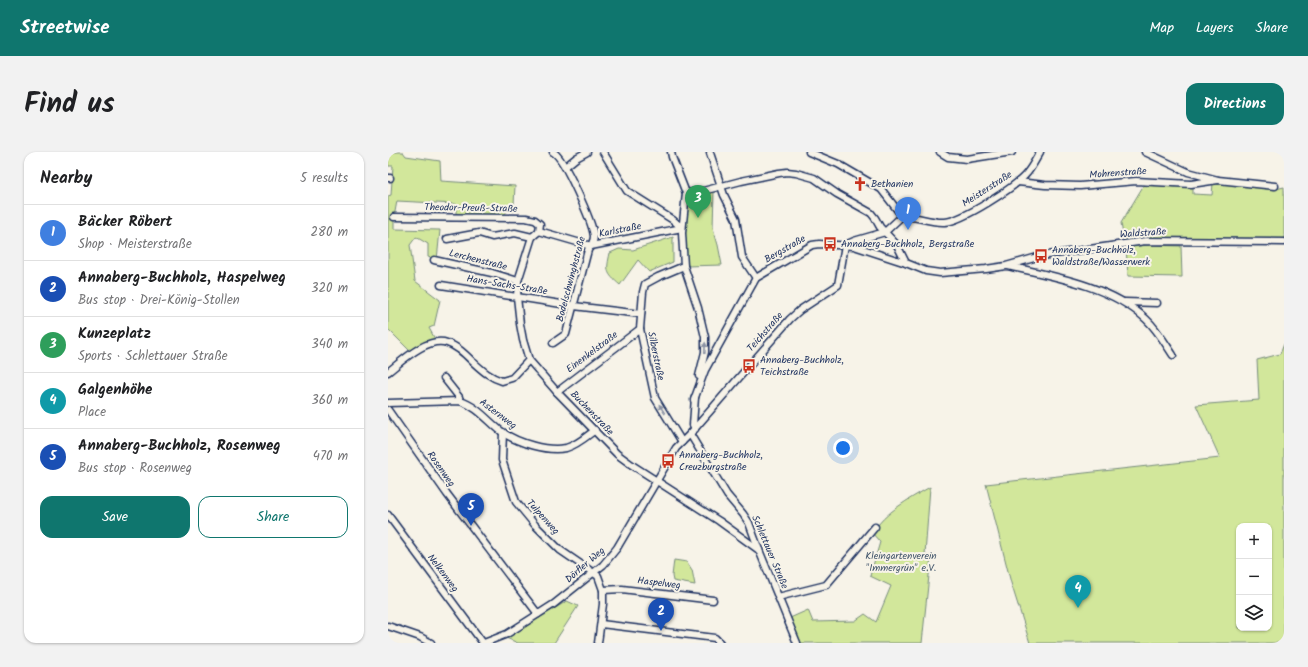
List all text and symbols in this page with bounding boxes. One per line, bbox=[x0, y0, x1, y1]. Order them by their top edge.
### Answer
text: Streetwise bbox=[20, 13, 110, 43]
text: Map bbox=[1150, 17, 1174, 39]
text: Layers bbox=[1196, 17, 1234, 39]
text: Share bbox=[1256, 17, 1288, 39]
text: Find us bbox=[24, 82, 115, 127]
button: Directions bbox=[1186, 83, 1284, 125]
street label: Mohrenstraße bbox=[1089, 163, 1148, 183]
text: Nearby bbox=[40, 165, 92, 192]
street label: Meisterstraße bbox=[959, 166, 1016, 211]
text: 5 results bbox=[300, 168, 348, 189]
church icon: Bethanien bbox=[852, 176, 868, 192]
place label: Bethanien bbox=[871, 176, 913, 192]
pin: 3 bbox=[685, 185, 711, 218]
pin: 1 bbox=[895, 197, 921, 230]
street label: Theodor-Preuß-Straße bbox=[424, 199, 518, 217]
text: Bäcker Röbert bbox=[78, 210, 172, 234]
street label: Karlstraße bbox=[597, 218, 643, 242]
text: 1 bbox=[51, 222, 55, 243]
text: 280 m bbox=[311, 222, 348, 243]
street label: Waldstraße bbox=[1119, 223, 1167, 243]
street label: Bergstraße bbox=[761, 230, 809, 267]
text: Shop · Meisterstraße bbox=[78, 234, 192, 255]
street label: Bodelschwinghstraße bbox=[552, 234, 590, 324]
bus stop icon: Annaberg-Buchholz, Bergstraße bbox=[822, 236, 838, 252]
place label: Annaberg-Buchholz, Bergstraße bbox=[841, 236, 975, 252]
place label: Annaberg-Buchholz, Waldstraße/Wasserwerk bbox=[1052, 242, 1150, 270]
street label: Lerchenstraße bbox=[447, 245, 509, 275]
bus stop icon: Annaberg-Buchholz, Waldstraße/Wasserwerk bbox=[1033, 248, 1049, 264]
text: Annaberg-Buchholz, Haspelweg bbox=[78, 266, 286, 290]
street label: Hans-Sachs-Straße bbox=[465, 271, 549, 299]
text: 2 bbox=[49, 278, 57, 299]
text: 320 m bbox=[311, 278, 348, 299]
text: Bus stop · Drei-König-Stollen bbox=[78, 290, 240, 311]
street label: Teichstraße bbox=[743, 308, 787, 356]
text: Kunzeplatz bbox=[78, 322, 151, 346]
street label: Einenkelstraße bbox=[563, 327, 622, 377]
street label: Silberstraße bbox=[643, 330, 669, 382]
text: 3 bbox=[49, 334, 57, 355]
text: 340 m bbox=[311, 334, 348, 355]
one-way arrow bbox=[702, 341, 708, 354]
text: Sports · Schlettauer Straße bbox=[78, 346, 228, 367]
place label: Annaberg-Buchholz, Teichstraße bbox=[760, 352, 844, 380]
bus stop icon: Annaberg-Buchholz, Teichstraße bbox=[741, 358, 757, 374]
text: Galgenhöhe bbox=[78, 378, 152, 402]
street label: Buchenstraße bbox=[566, 387, 618, 440]
text: 4 bbox=[49, 390, 57, 411]
text: 360 m bbox=[311, 390, 348, 411]
street label: Asternweg bbox=[476, 395, 520, 434]
text: Place bbox=[78, 402, 106, 423]
one-way arrow bbox=[658, 403, 665, 415]
text: Annaberg-Buchholz, Rosenweg bbox=[78, 434, 280, 458]
your location bbox=[833, 438, 853, 458]
text: 5 bbox=[50, 446, 56, 467]
text: 470 m bbox=[313, 446, 348, 467]
place label: Annaberg-Buchholz, Creuzburgstraße bbox=[679, 447, 763, 475]
street label: Rosenweg bbox=[423, 448, 459, 490]
bus stop icon: Annaberg-Buchholz, Creuzburgstraße bbox=[660, 453, 676, 469]
text: Bus stop · Rosenweg bbox=[78, 458, 192, 479]
pin: 5 bbox=[458, 493, 484, 526]
button: Save bbox=[40, 496, 190, 538]
button: Share bbox=[198, 496, 348, 538]
street label: Tulpenweg bbox=[523, 496, 564, 539]
street label: Schlettauer Straße bbox=[747, 513, 793, 592]
map controls bbox=[1236, 523, 1272, 631]
button: + bbox=[1236, 523, 1272, 559]
street label: Dörfler Weg bbox=[561, 543, 609, 587]
park label: Kleingartenverein "Immergrün" e.V. bbox=[865, 548, 937, 576]
street label: Nelkenweg bbox=[423, 551, 463, 596]
button: − bbox=[1236, 559, 1272, 595]
street label: Haspelweg bbox=[636, 572, 682, 594]
pin: 4 bbox=[1065, 575, 1091, 608]
button: layers bbox=[1236, 595, 1272, 631]
pin: 2 bbox=[648, 598, 674, 631]

